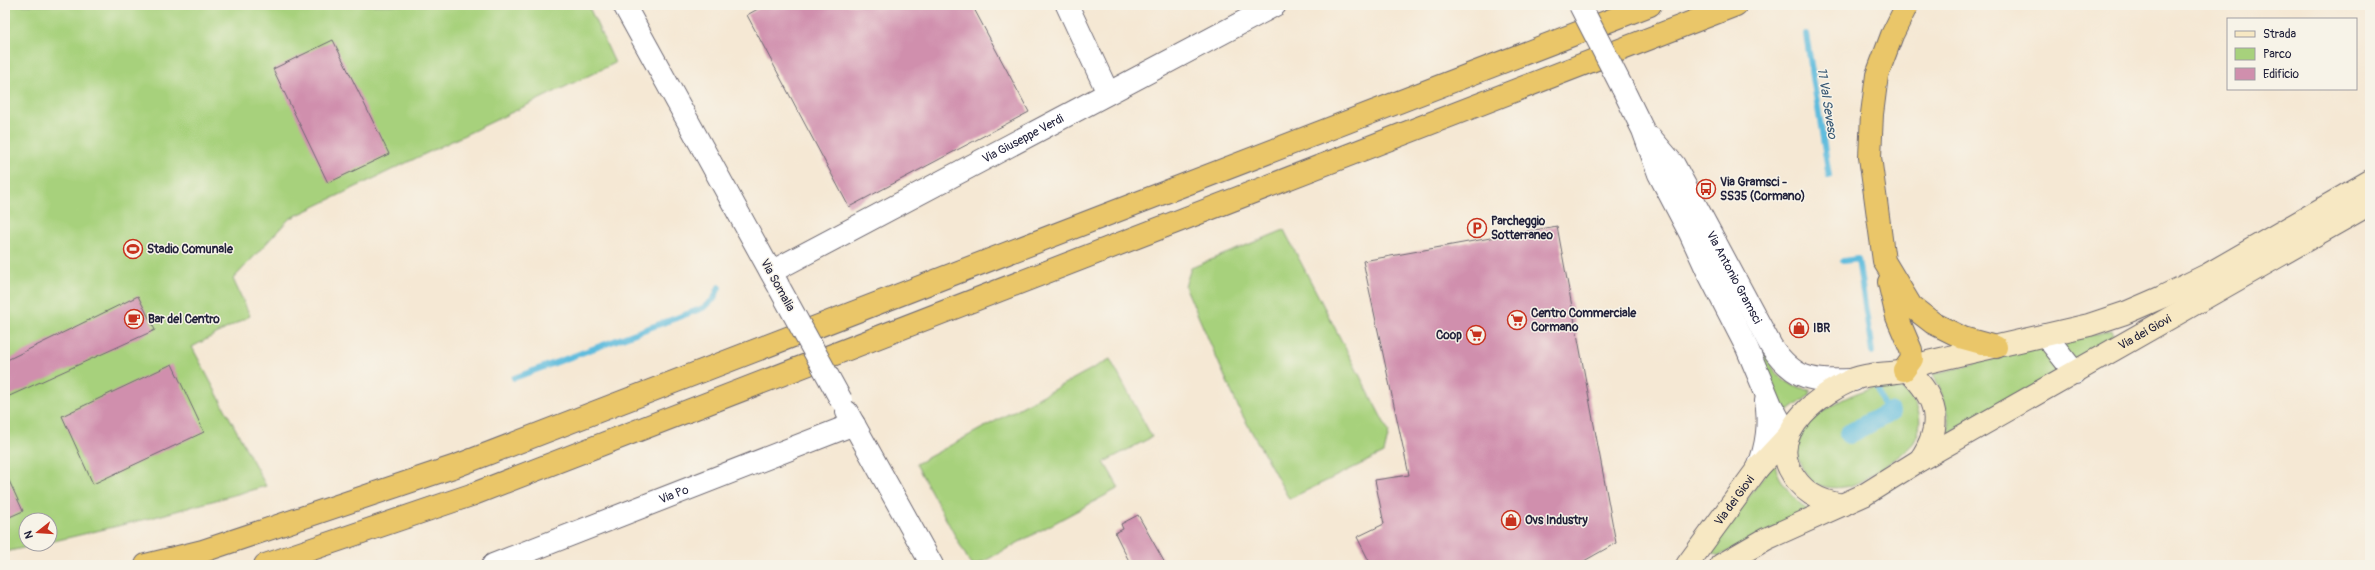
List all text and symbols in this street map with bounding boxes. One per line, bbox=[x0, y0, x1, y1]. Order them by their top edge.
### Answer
legend bbox=[2227, 18, 2357, 90]
text: Strada bbox=[2263, 27, 2297, 42]
text: Parco bbox=[2263, 47, 2292, 62]
water label: 11 Val Seveso bbox=[1813, 66, 1841, 141]
text: Edificio bbox=[2263, 67, 2299, 82]
street label: Via Giuseppe Verdi bbox=[980, 111, 1066, 167]
place label: Via Gramsci - SS35 (Cormano) bbox=[1720, 175, 1805, 204]
bus stop icon: Via Gramsci - SS35 (Cormano) bbox=[1695, 178, 1717, 200]
place label: Parcheggio Sotterraneo bbox=[1491, 214, 1554, 243]
parking icon: Parcheggio Sotterraneo bbox=[1466, 217, 1488, 239]
street label: Via Antonio Gramsci bbox=[1703, 229, 1765, 327]
sports icon: Stadio Comunale bbox=[122, 238, 144, 260]
place label: Stadio Comunale bbox=[147, 242, 234, 257]
street label: Via Somalia bbox=[757, 257, 798, 314]
place label: Centro Commerciale Cormano bbox=[1531, 306, 1637, 335]
cafe icon: Bar del Centro bbox=[123, 308, 145, 330]
supermarket icon: Centro Commerciale Cormano bbox=[1506, 309, 1528, 331]
place label: Bar del Centro bbox=[148, 312, 220, 327]
street label: Via dei Giovi bbox=[2116, 312, 2174, 354]
shop icon: IBR bbox=[1788, 317, 1810, 339]
place label: IBR bbox=[1813, 321, 1830, 336]
supermarket icon: Coop bbox=[1465, 324, 1487, 346]
place label: Coop bbox=[1436, 328, 1462, 343]
street label: Via dei Giovi bbox=[1711, 473, 1758, 529]
street label: Via Po bbox=[657, 482, 691, 507]
shop icon: Ovs Industry bbox=[1500, 509, 1522, 531]
north arrow bbox=[18, 512, 58, 552]
place label: Ovs Industry bbox=[1525, 513, 1589, 528]
text: N bbox=[21, 529, 36, 540]

